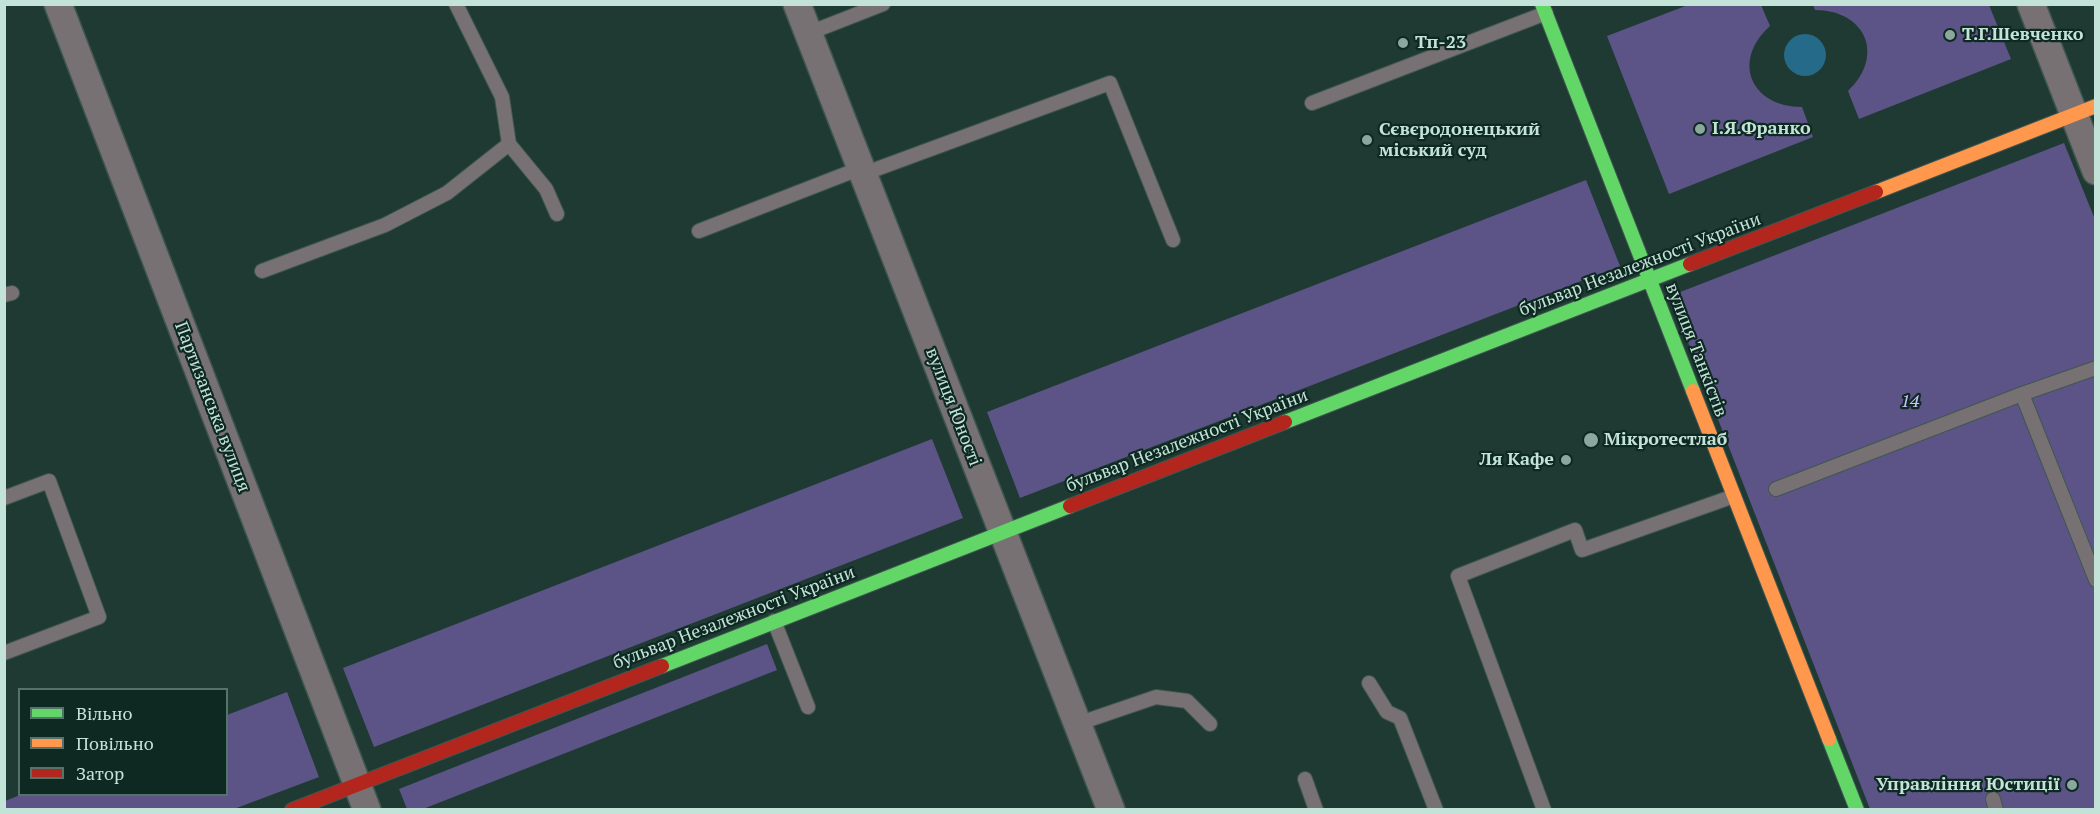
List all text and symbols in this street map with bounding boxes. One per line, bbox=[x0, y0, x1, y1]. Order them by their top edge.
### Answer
place label: Т.Г.Шевченко bbox=[1962, 24, 2084, 46]
marker: Т.Г.Шевченко bbox=[1943, 28, 1957, 42]
place label: Тп-23 bbox=[1415, 32, 1466, 54]
marker: Тп-23 bbox=[1396, 36, 1410, 50]
place label: І.Я.Франко bbox=[1712, 118, 1811, 140]
place label: Сєвєродонецький міський суд bbox=[1379, 119, 1540, 162]
marker: І.Я.Франко bbox=[1693, 122, 1707, 136]
marker: Сєвєродонецький міський суд bbox=[1360, 133, 1374, 147]
street label: бульвар Незалежності України bbox=[1516, 209, 1764, 321]
street label: вулиця Танкістів bbox=[1661, 280, 1731, 420]
street label: Партизанська вулиця bbox=[170, 319, 254, 495]
street label: вулиця Юності bbox=[921, 345, 985, 469]
street label: бульвар Незалежності України bbox=[1063, 385, 1311, 497]
park label: 14 bbox=[1901, 391, 1919, 413]
place label: Мікротестлаб bbox=[1604, 429, 1727, 451]
marker: Мікротестлаб bbox=[1582, 431, 1600, 449]
place label: Ля Кафе bbox=[1479, 449, 1554, 471]
marker: Ля Кафе bbox=[1559, 453, 1573, 467]
street label: бульвар Незалежності України bbox=[610, 562, 858, 674]
legend bbox=[18, 688, 228, 796]
text: Вільно bbox=[76, 701, 132, 725]
text: Повільно bbox=[76, 731, 154, 755]
text: Затор bbox=[76, 761, 124, 785]
place label: Управління Юстиції bbox=[1876, 774, 2060, 796]
marker: Управління Юстиції bbox=[2065, 778, 2079, 792]

